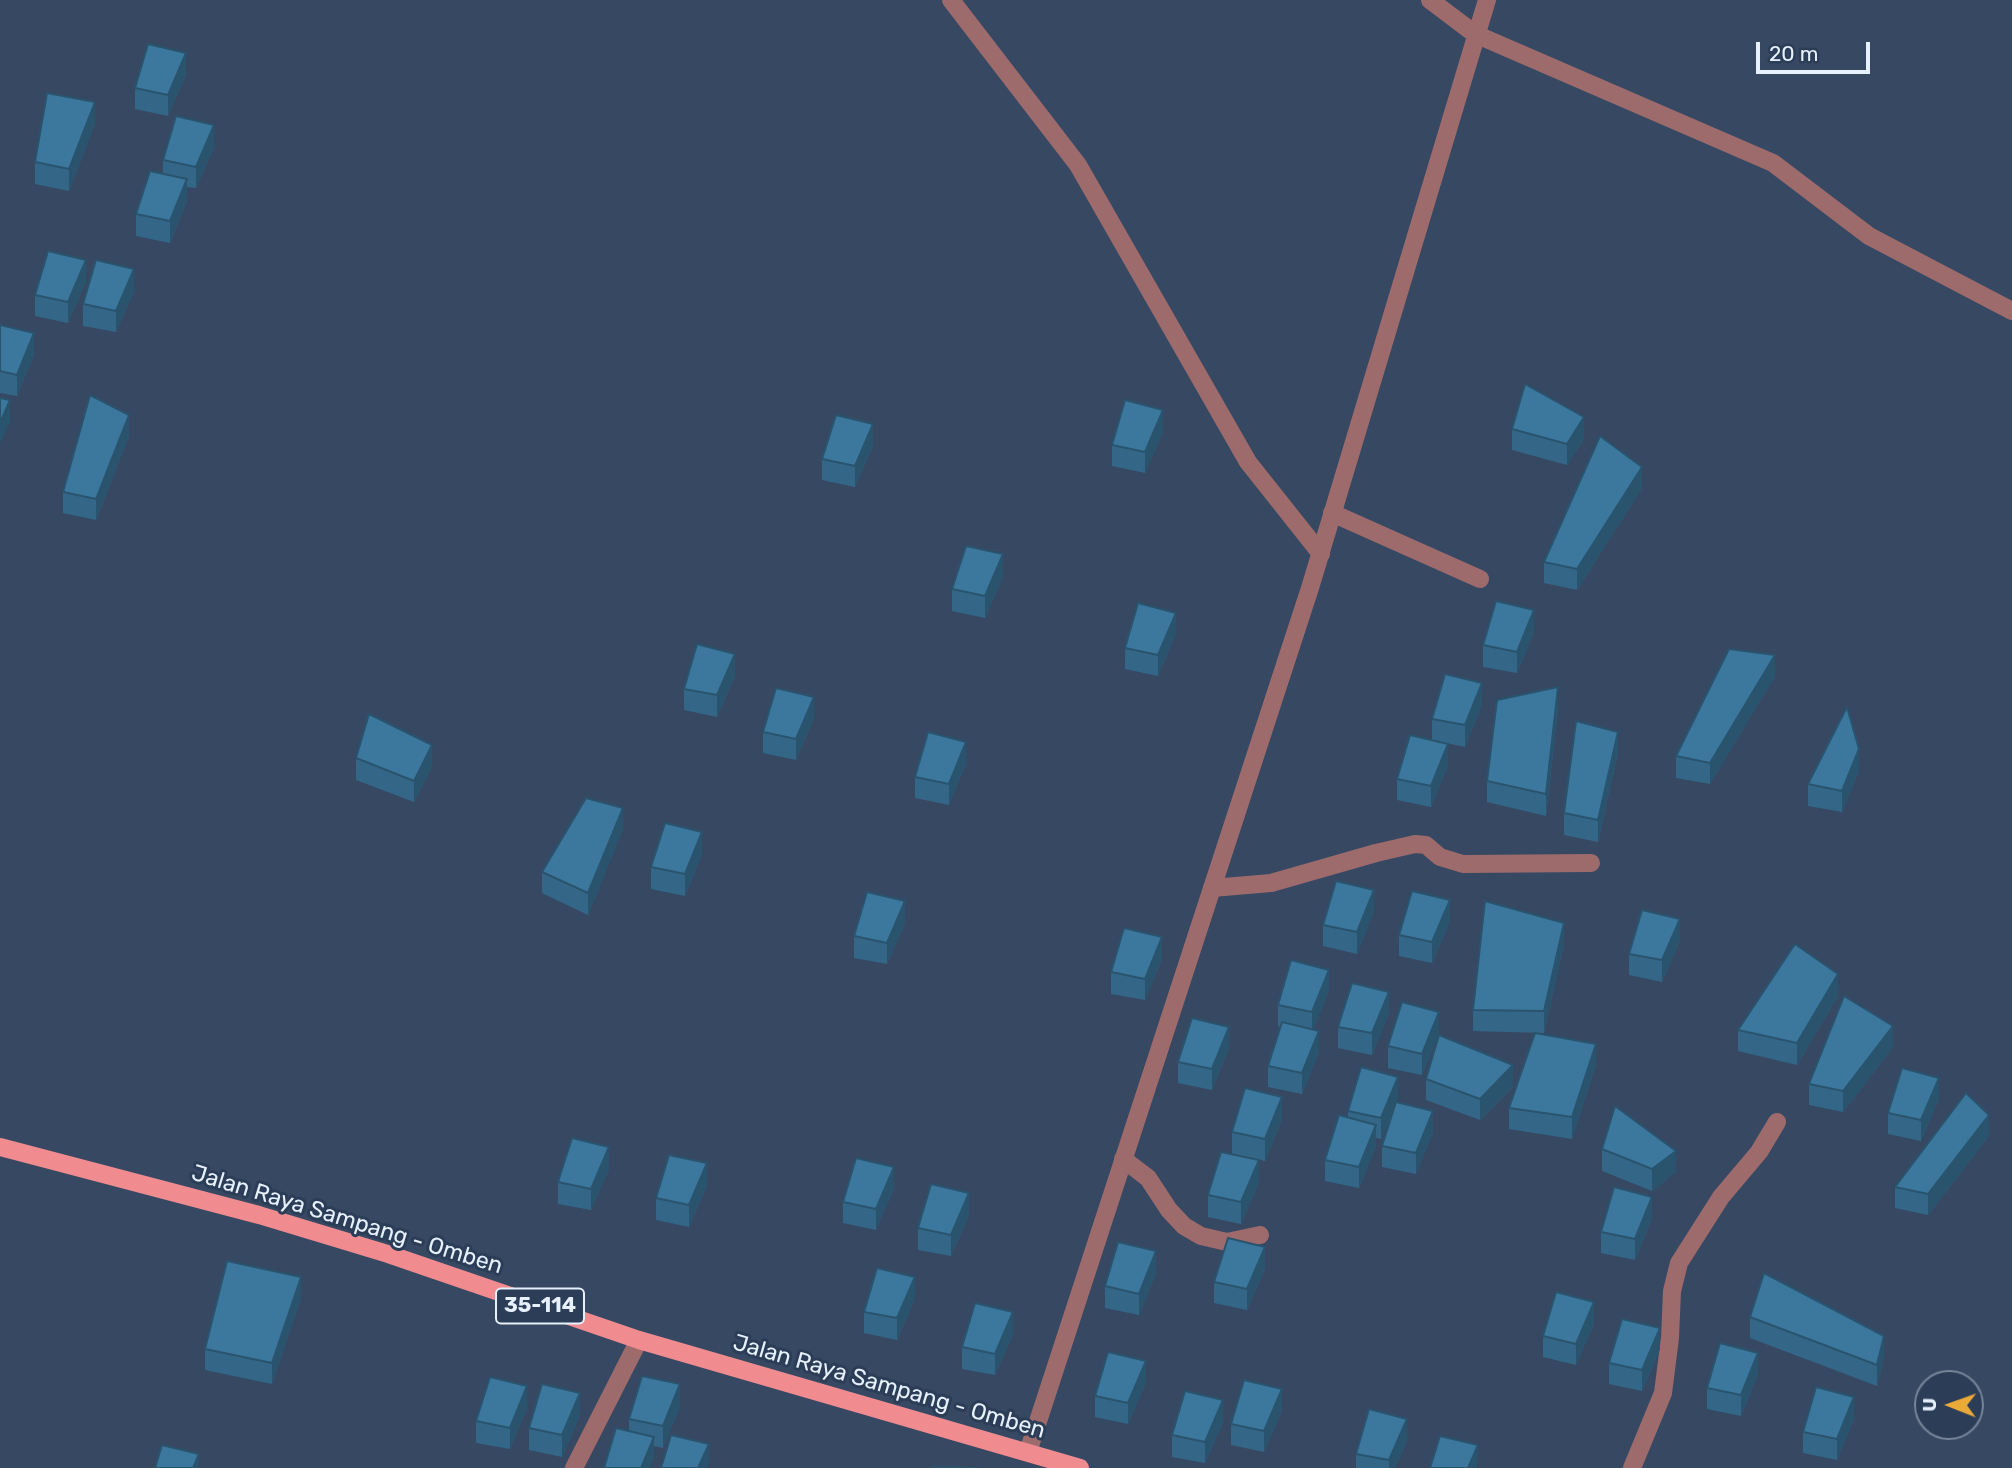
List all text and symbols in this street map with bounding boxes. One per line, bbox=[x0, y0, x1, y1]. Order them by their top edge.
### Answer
scale bar bbox=[1760, 28, 1874, 72]
text: 20 m bbox=[1769, 41, 1818, 66]
street label: Jalan Raya Sampang - Omben bbox=[188, 1160, 506, 1280]
road number: 35-114 bbox=[496, 1288, 584, 1324]
street label: Jalan Raya Sampang - Omben bbox=[730, 1329, 1048, 1445]
north arrow bbox=[1914, 1370, 1984, 1440]
text: U bbox=[1918, 1398, 1941, 1412]

